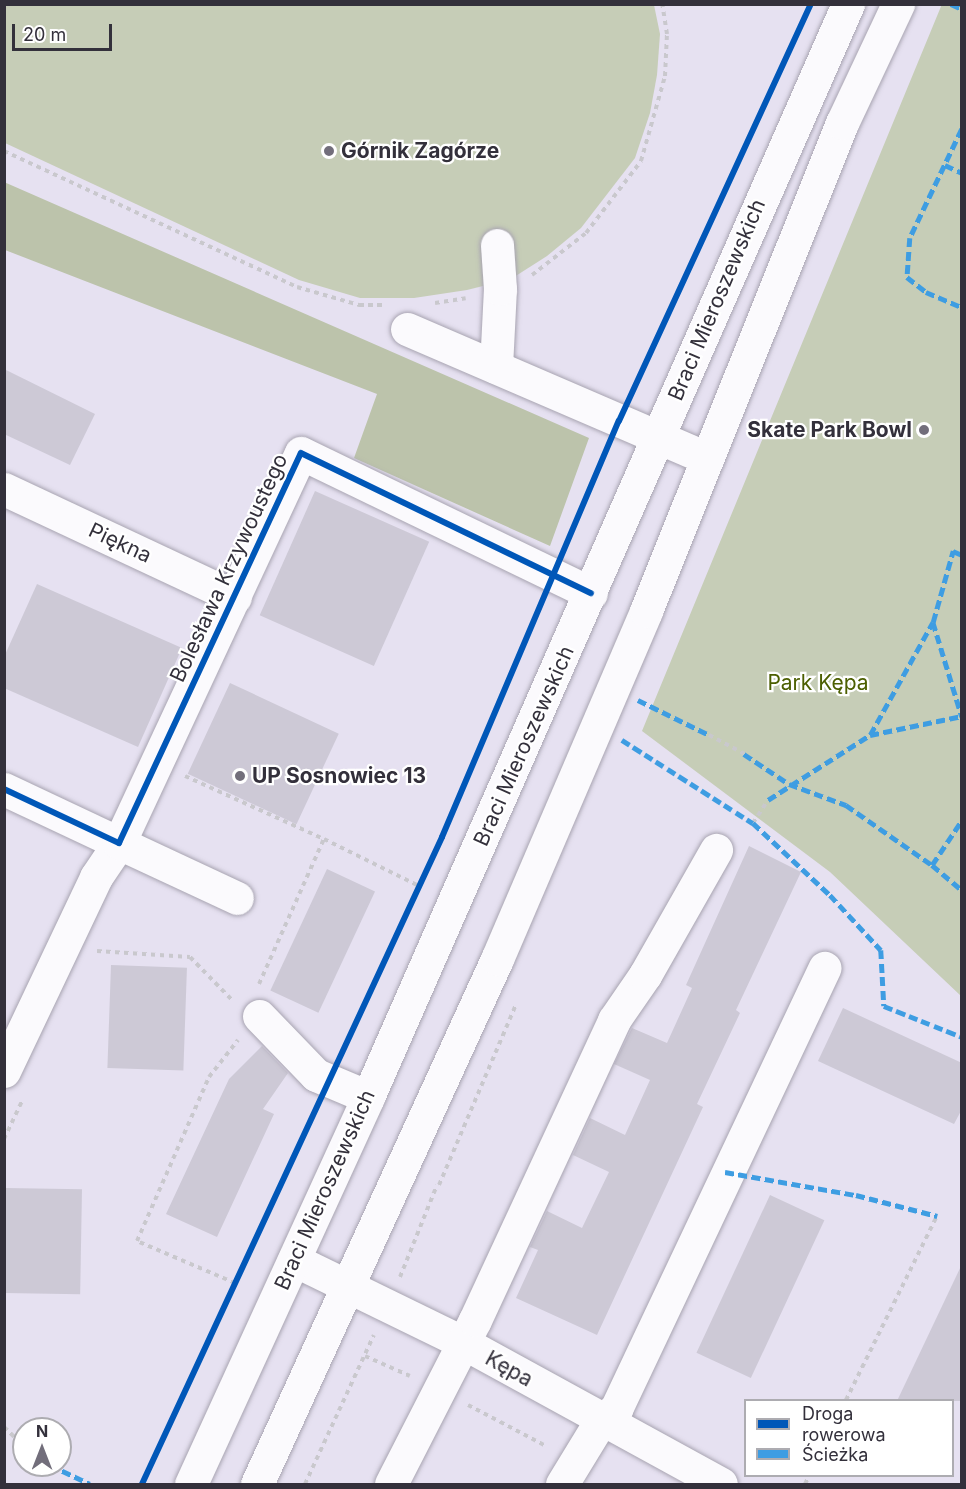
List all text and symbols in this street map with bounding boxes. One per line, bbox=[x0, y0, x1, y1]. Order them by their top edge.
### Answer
scale bar bbox=[15, 12, 116, 50]
text: 20 m bbox=[23, 24, 66, 45]
place label: Górnik Zagórze bbox=[341, 138, 499, 164]
marker: Górnik Zagórze bbox=[322, 144, 336, 158]
street label: Braci Mieroszewskich bbox=[663, 195, 771, 405]
place label: Skate Park Bowl bbox=[747, 417, 912, 443]
marker: Skate Park Bowl bbox=[917, 423, 931, 437]
street label: Bolesława Krzywoustego bbox=[165, 450, 293, 686]
street label: Piękna bbox=[85, 518, 155, 568]
street label: Braci Mieroszewskich bbox=[468, 642, 580, 850]
park label: Park Kępa bbox=[767, 670, 869, 696]
place label: UP Sosnowiec 13 bbox=[252, 763, 426, 789]
marker: UP Sosnowiec 13 bbox=[233, 769, 247, 783]
street label: Braci Mieroszewskich bbox=[269, 1086, 381, 1294]
street label: Kępa bbox=[481, 1346, 537, 1392]
legend bbox=[744, 1399, 954, 1477]
text: Droga rowerowa bbox=[802, 1403, 886, 1445]
north arrow bbox=[12, 1417, 72, 1477]
text: N bbox=[36, 1421, 48, 1441]
text: Ścieżka bbox=[802, 1444, 868, 1465]

